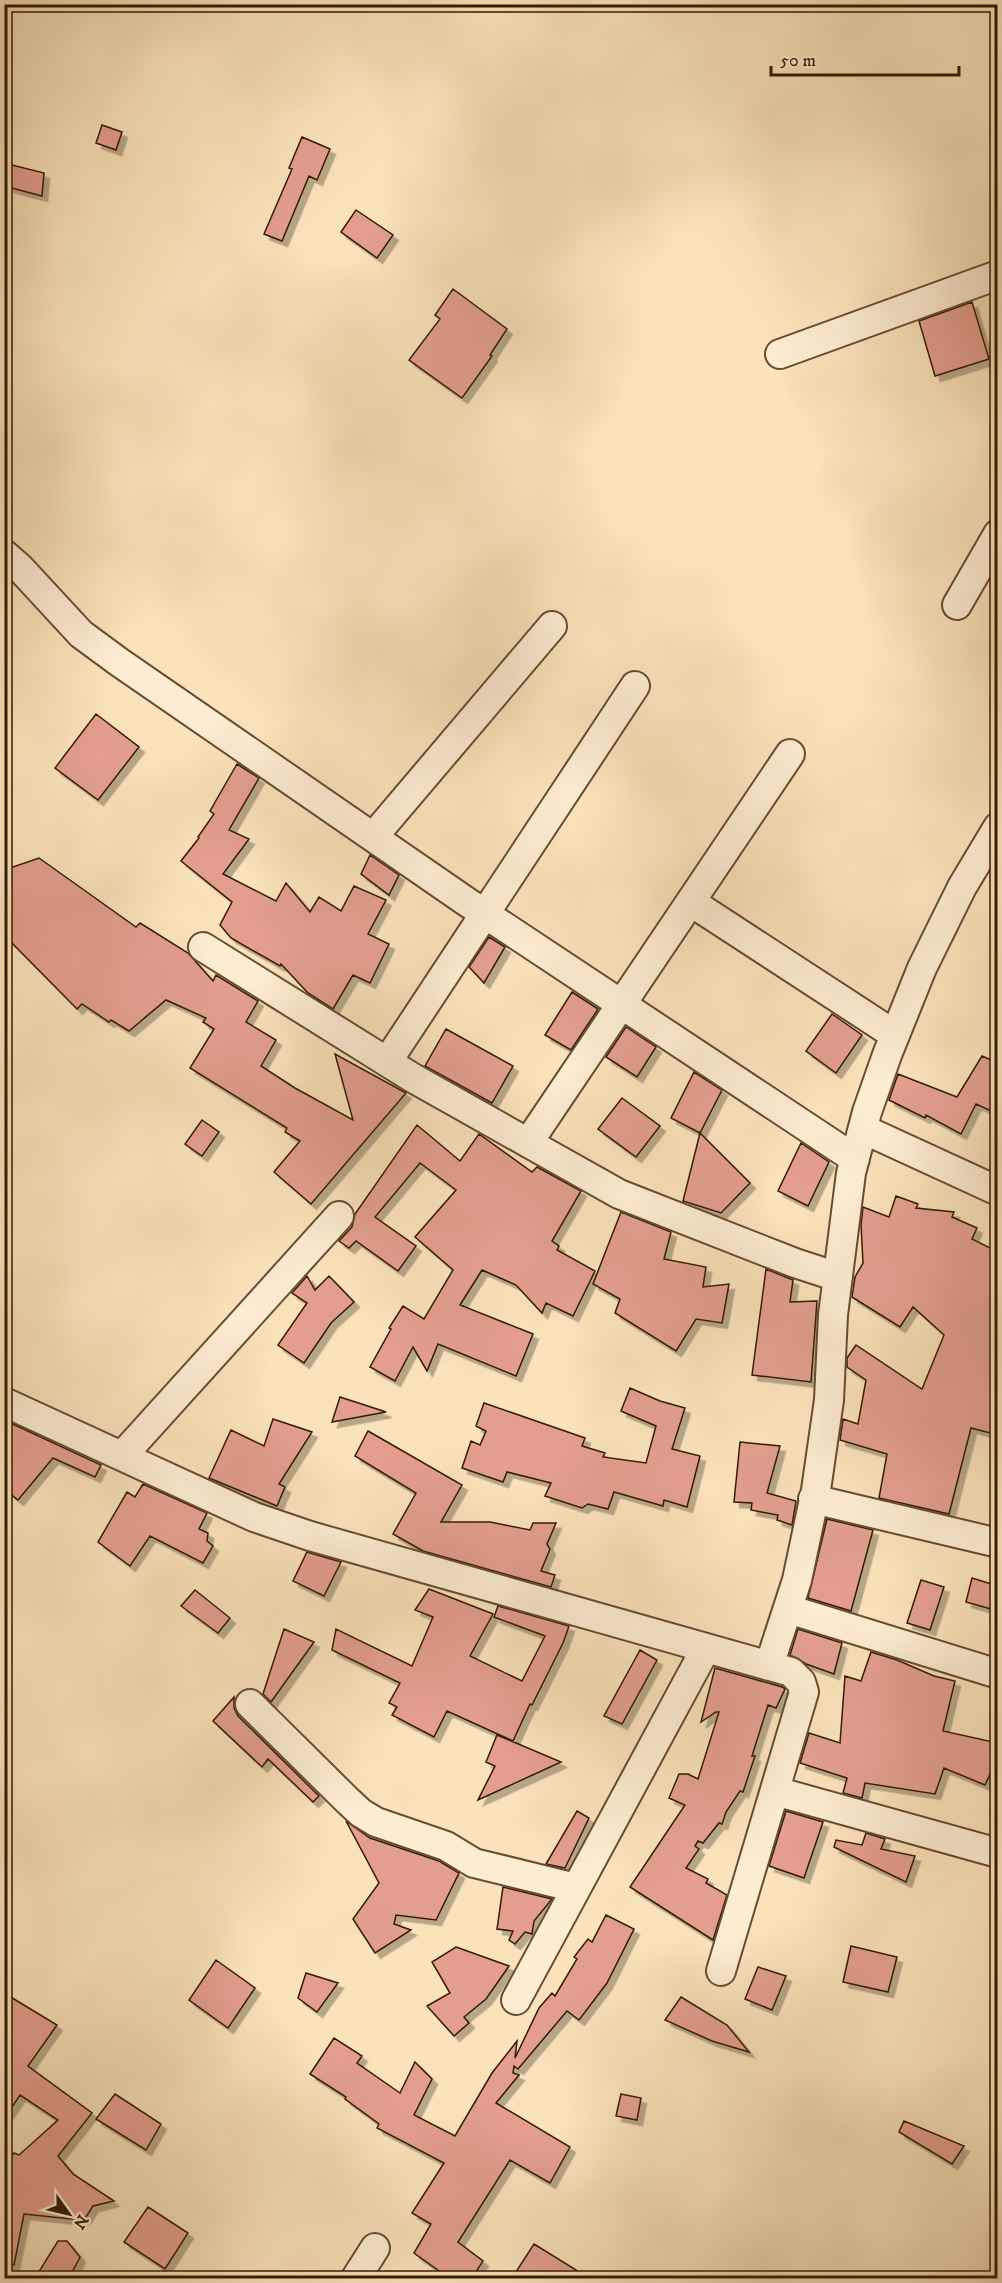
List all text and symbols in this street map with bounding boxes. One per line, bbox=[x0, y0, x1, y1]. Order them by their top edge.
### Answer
scale bar bbox=[771, 39, 958, 77]
text: 50 m bbox=[780, 50, 816, 72]
north arrow bbox=[39, 2184, 99, 2244]
text: N bbox=[69, 2211, 93, 2233]

